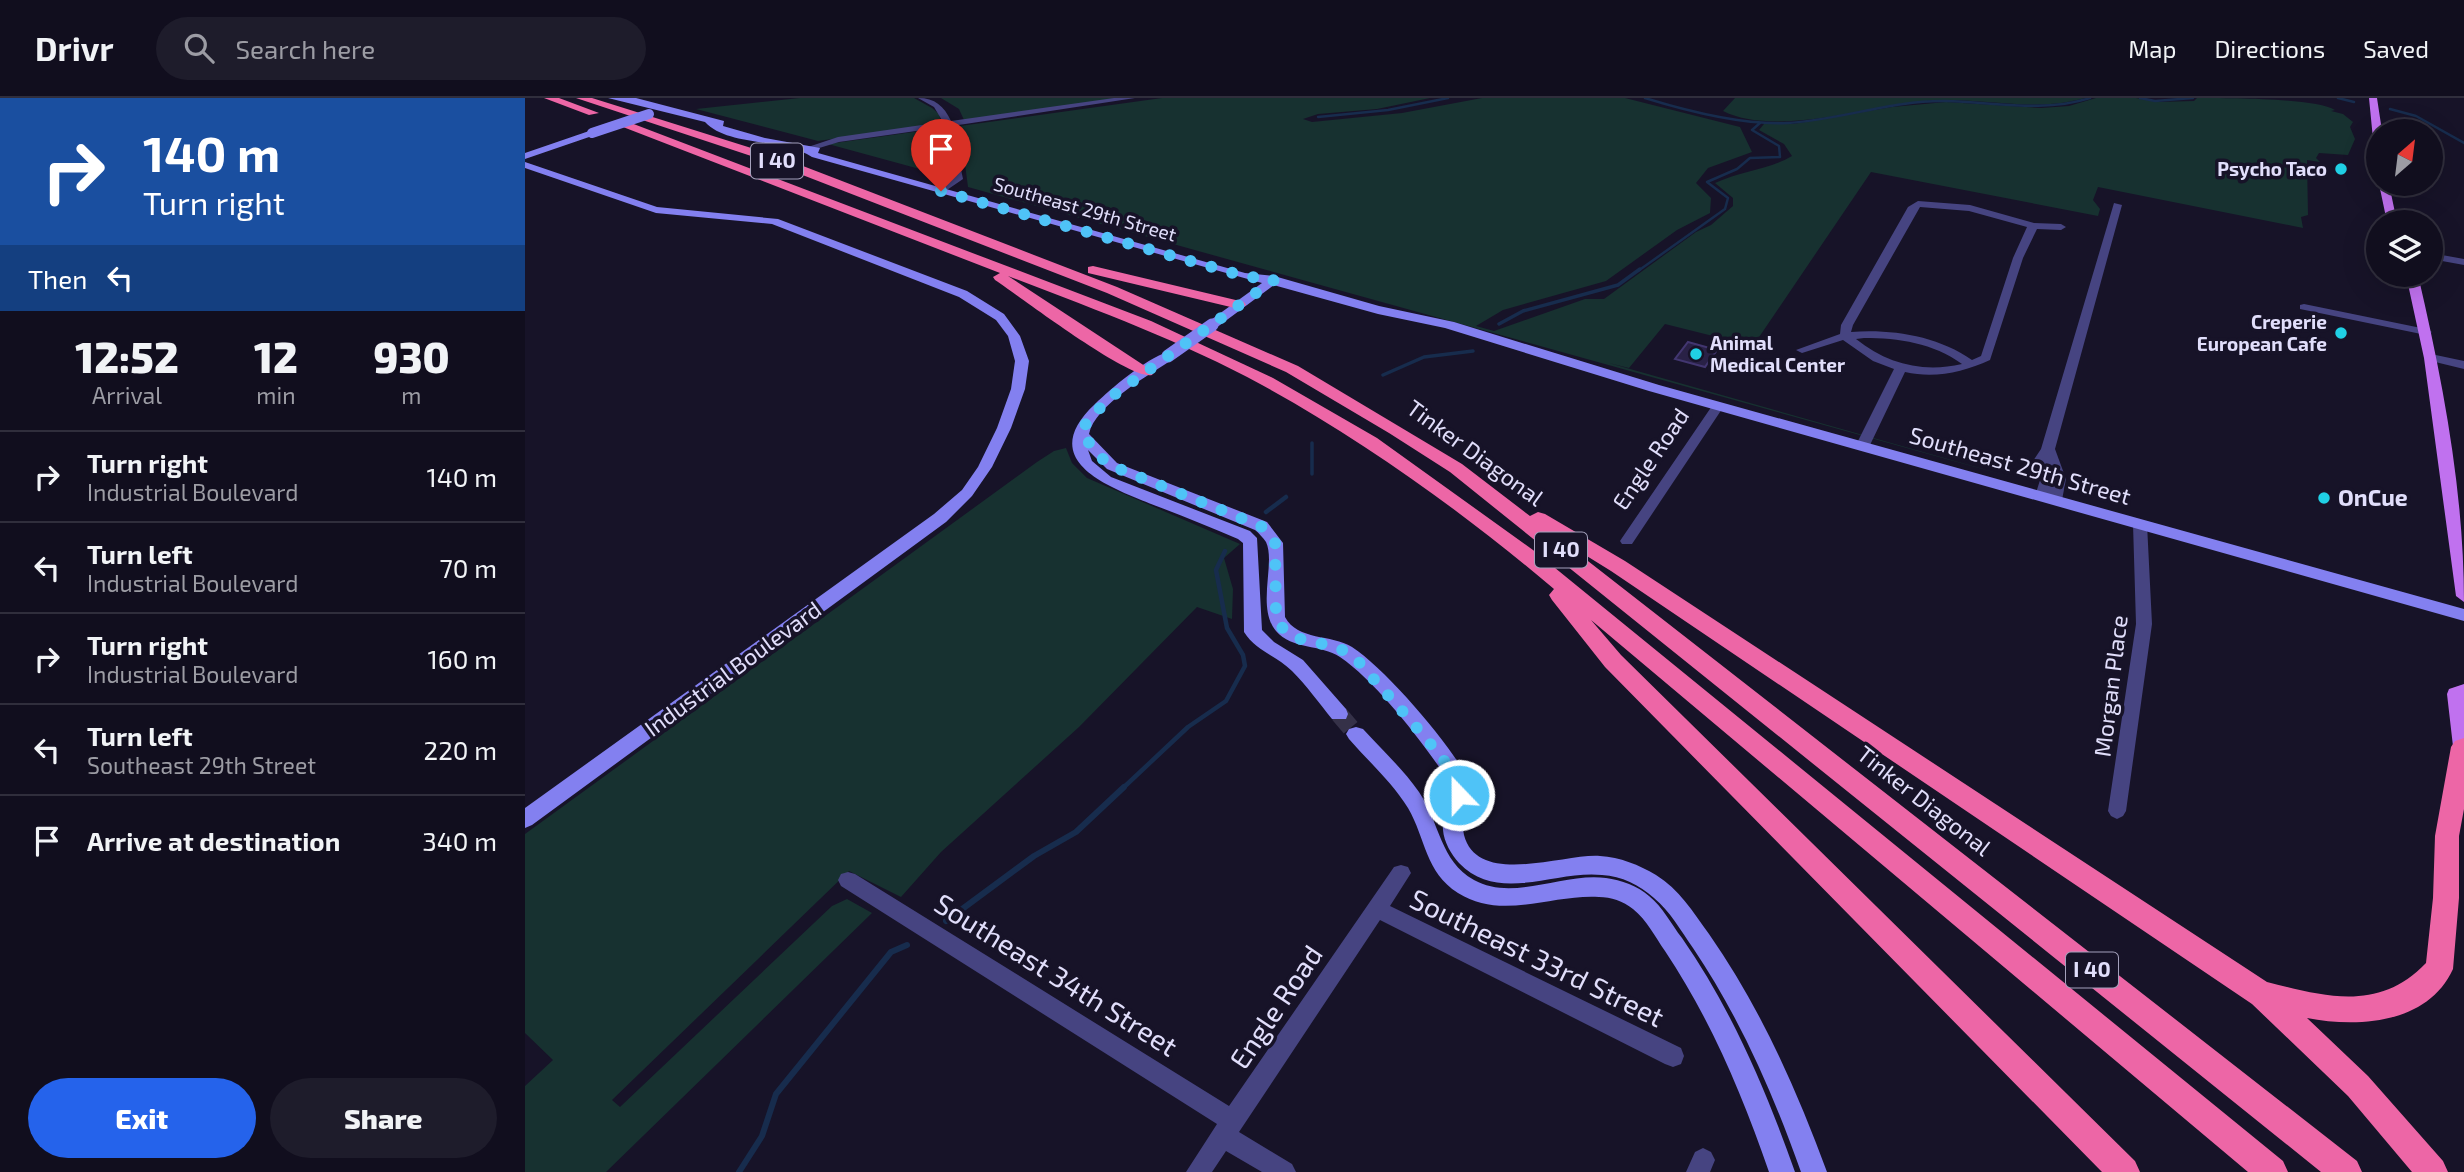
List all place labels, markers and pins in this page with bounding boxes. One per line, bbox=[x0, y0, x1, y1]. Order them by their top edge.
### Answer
pin bbox=[911, 119, 971, 191]
place label: Psycho Taco bbox=[2217, 157, 2327, 181]
marker: Psycho Taco bbox=[2333, 161, 2349, 177]
place label: Creperie European Cafe bbox=[2197, 310, 2327, 355]
marker: Creperie European Cafe bbox=[2333, 325, 2349, 341]
place label: Animal Medical Center bbox=[1710, 331, 1845, 376]
marker: Animal Medical Center bbox=[1688, 346, 1704, 362]
place label: OnCue bbox=[2338, 483, 2408, 511]
marker: OnCue bbox=[2316, 490, 2332, 506]

